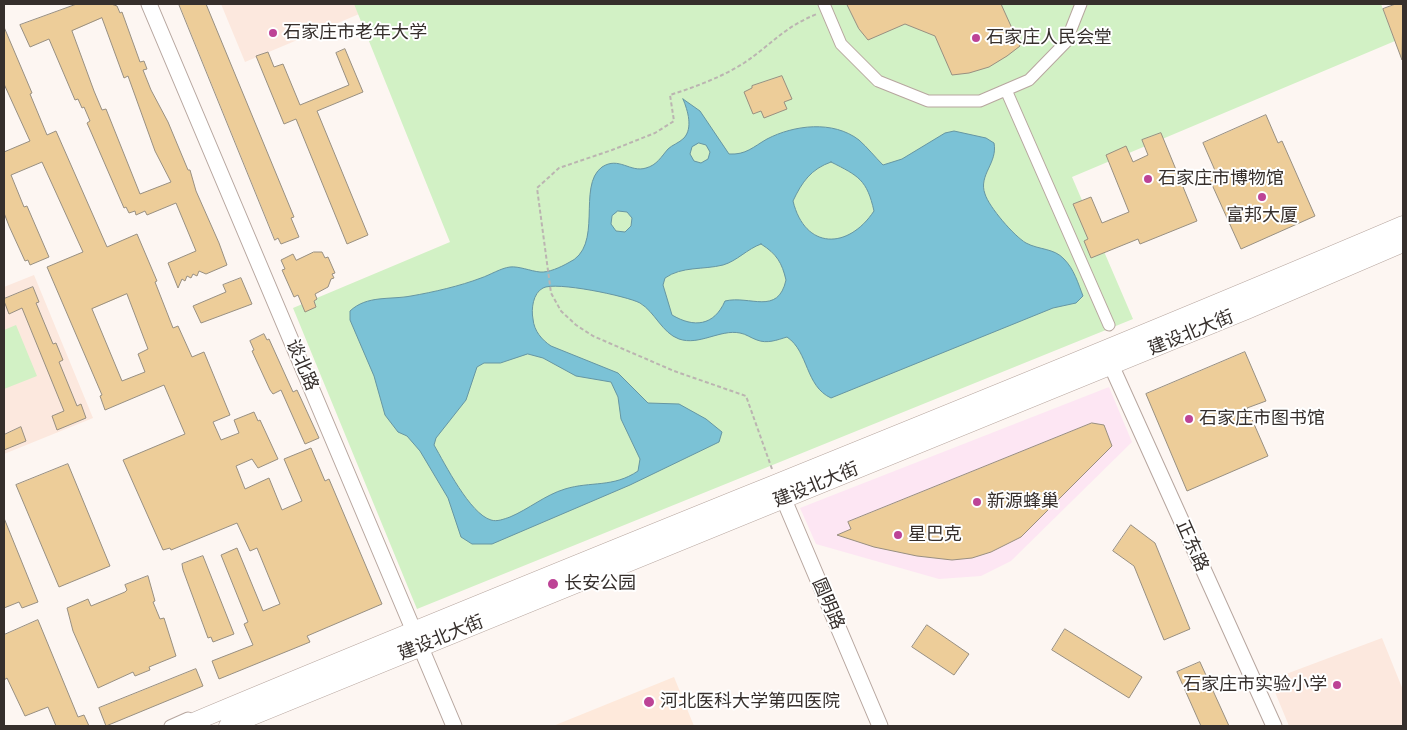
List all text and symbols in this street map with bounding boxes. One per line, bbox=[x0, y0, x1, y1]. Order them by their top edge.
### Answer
place label: 石家庄市老年大学 bbox=[283, 22, 427, 44]
marker: 石家庄市老年大学 bbox=[267, 27, 279, 39]
place label: 石家庄人民会堂 bbox=[986, 27, 1112, 49]
marker: 石家庄人民会堂 bbox=[970, 32, 982, 44]
place label: 石家庄市博物馆 bbox=[1158, 168, 1284, 190]
marker: 石家庄市博物馆 bbox=[1142, 173, 1154, 185]
marker: 富邦大厦 bbox=[1256, 191, 1268, 203]
place label: 富邦大厦 bbox=[1226, 205, 1298, 227]
street label: 建设北大街 bbox=[1145, 306, 1237, 360]
street label: 谈北路 bbox=[282, 336, 322, 394]
place label: 石家庄市图书馆 bbox=[1199, 408, 1325, 430]
marker: 石家庄市图书馆 bbox=[1183, 413, 1195, 425]
street label: 建设北大街 bbox=[770, 458, 862, 512]
place label: 新源蜂巢 bbox=[987, 491, 1059, 513]
marker: 新源蜂巢 bbox=[971, 496, 983, 508]
street label: 正东路 bbox=[1171, 517, 1213, 575]
place label: 星巴克 bbox=[908, 524, 962, 546]
marker: 星巴克 bbox=[892, 529, 904, 541]
place label: 长安公园 bbox=[564, 573, 636, 595]
street label: 圆明路 bbox=[808, 575, 848, 633]
marker: 长安公园 bbox=[546, 577, 560, 591]
street label: 建设北大街 bbox=[395, 611, 487, 665]
place label: 石家庄市实验小学 bbox=[1183, 674, 1327, 696]
marker: 石家庄市实验小学 bbox=[1331, 679, 1343, 691]
place label: 河北医科大学第四医院 bbox=[660, 691, 840, 713]
marker: 河北医科大学第四医院 bbox=[642, 695, 656, 709]

